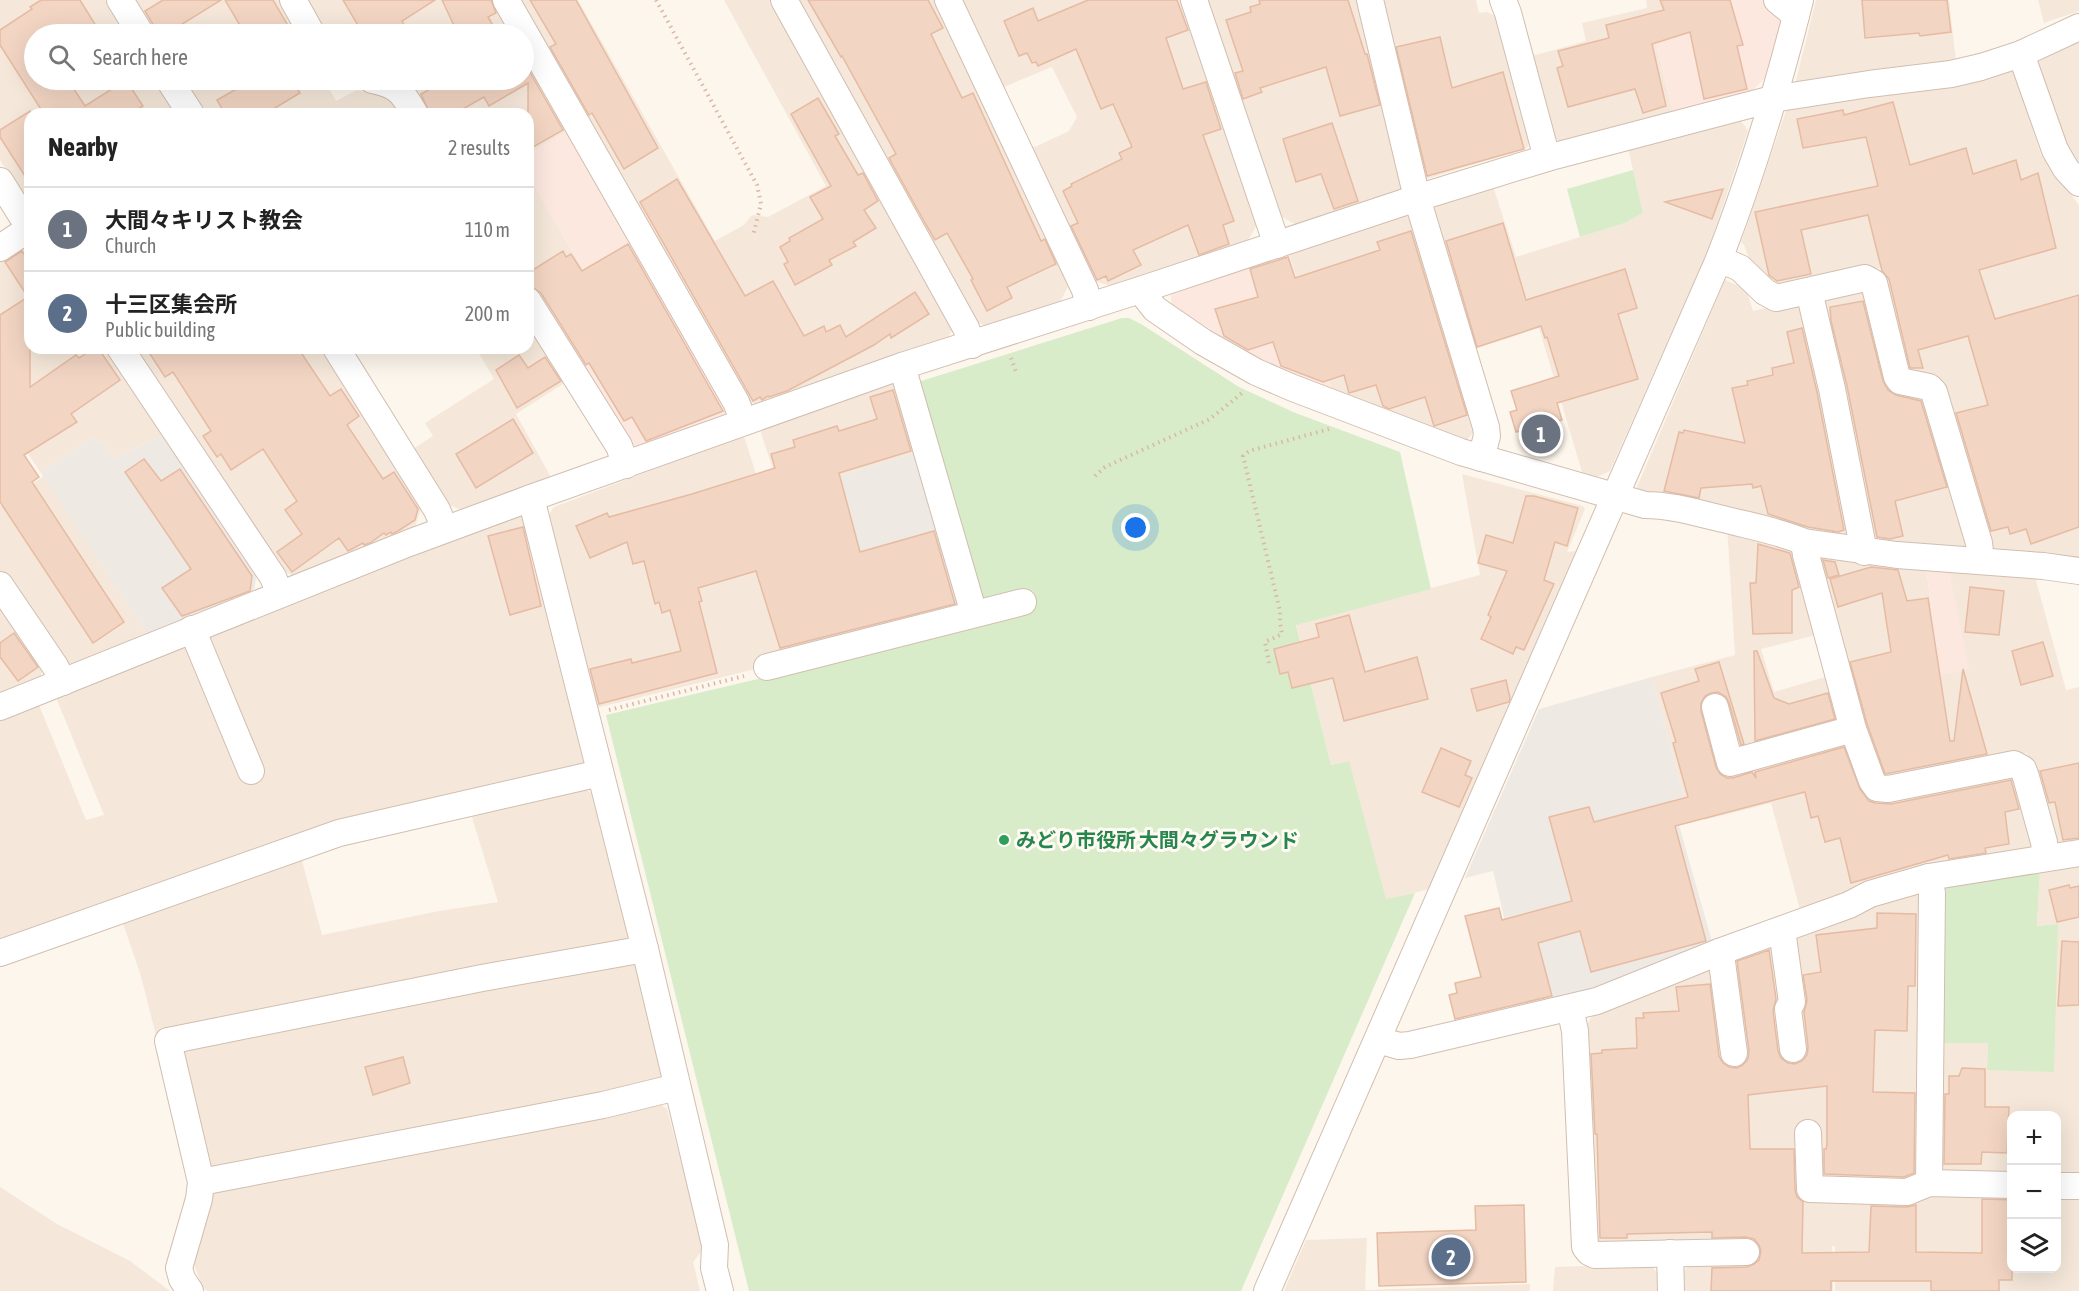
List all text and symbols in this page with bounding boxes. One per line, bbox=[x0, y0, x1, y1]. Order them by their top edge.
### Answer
search box bbox=[24, 24, 534, 90]
icon: search bbox=[45, 41, 78, 74]
text: Search here bbox=[93, 44, 188, 70]
text: Nearby bbox=[48, 132, 118, 162]
text: 2 results bbox=[448, 136, 510, 159]
text: 大間々キリスト教会 bbox=[105, 207, 303, 233]
text: 1 bbox=[63, 218, 72, 241]
text: 110 m bbox=[465, 218, 510, 241]
text: Church bbox=[105, 234, 156, 257]
text: 十三区集会所 bbox=[105, 291, 237, 317]
text: 2 bbox=[63, 302, 72, 325]
text: 200 m bbox=[465, 302, 510, 325]
text: Public building bbox=[105, 318, 215, 341]
pin: 1 bbox=[1522, 412, 1560, 456]
your location bbox=[1121, 513, 1150, 542]
place label: みどり市役所 大間々グラウンド bbox=[1016, 828, 1299, 851]
marker: みどり市役所 大間々グラウンド bbox=[997, 833, 1011, 847]
map controls bbox=[2007, 1111, 2061, 1273]
button: + bbox=[2007, 1111, 2061, 1165]
button: − bbox=[2007, 1165, 2061, 1219]
button: layers bbox=[2007, 1219, 2061, 1273]
pin: 2 bbox=[1432, 1234, 1470, 1280]

